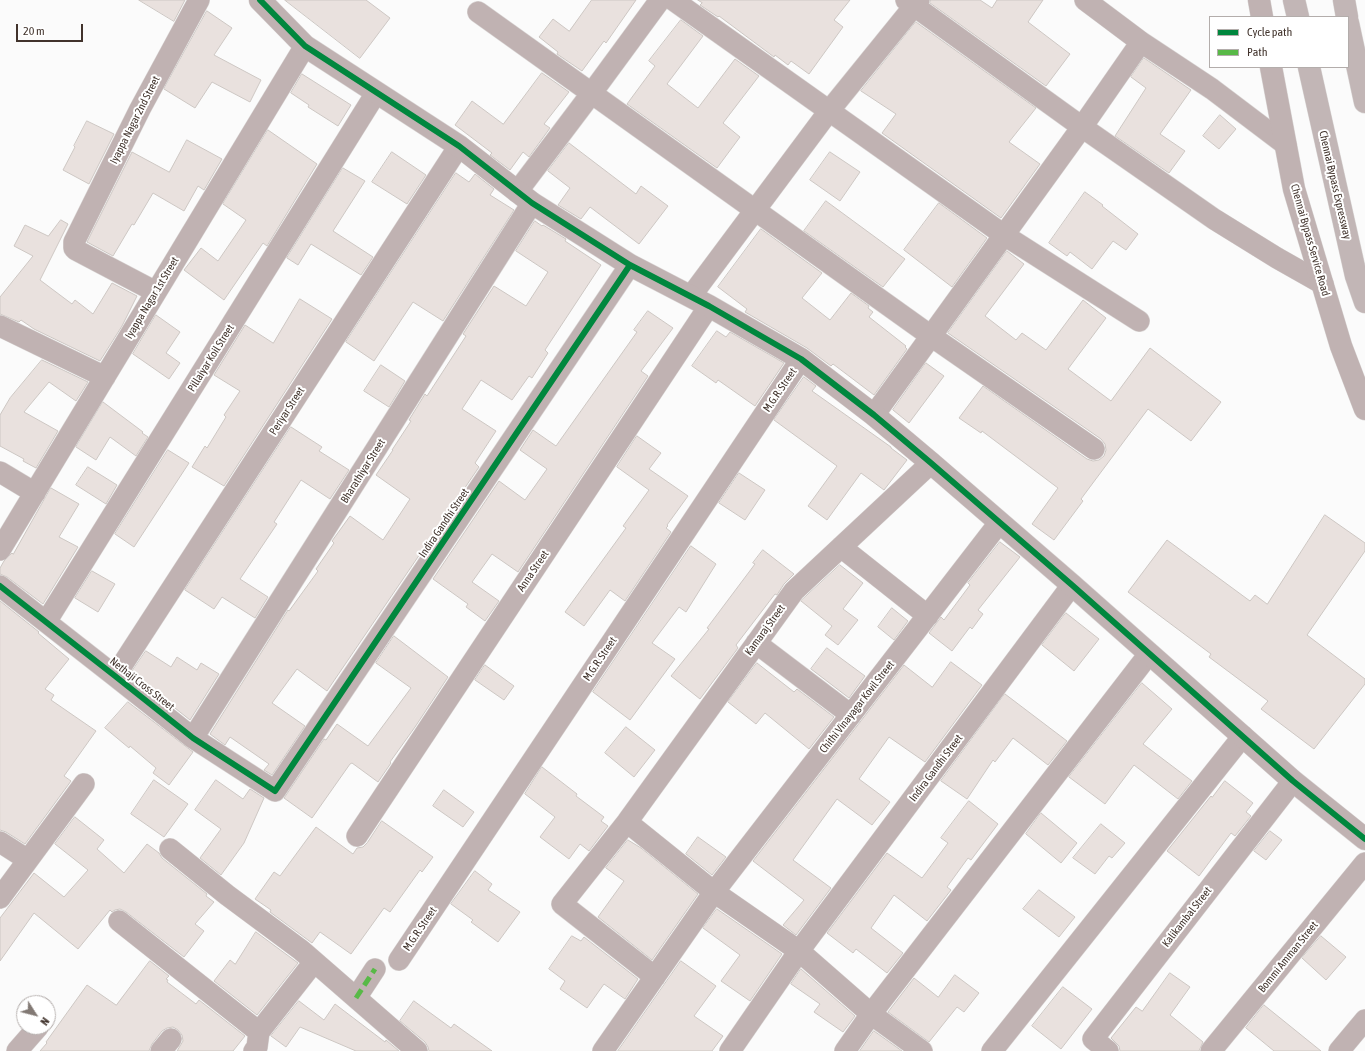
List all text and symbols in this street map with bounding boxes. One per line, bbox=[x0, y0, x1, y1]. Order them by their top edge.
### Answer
scale bar bbox=[18, 16, 85, 42]
legend bbox=[1209, 16, 1349, 68]
text: 20 m bbox=[23, 24, 45, 38]
text: Cycle path bbox=[1247, 25, 1292, 39]
text: Path bbox=[1247, 45, 1268, 59]
street label: Iyappa Nagar 2nd Street bbox=[107, 74, 163, 166]
street label: Chennai Bypass Expressway bbox=[1316, 129, 1354, 241]
street label: Chennai Bypass Service Road bbox=[1288, 182, 1332, 298]
street label: Iyappa Nagar 1st Street bbox=[122, 255, 182, 341]
street label: Pillaiyar Koil Street bbox=[185, 322, 237, 394]
street label: M.G.R. Street bbox=[760, 365, 800, 415]
street label: Periyar Street bbox=[267, 385, 307, 437]
street label: Bharathiyar Street bbox=[338, 436, 388, 506]
street label: Indira Gandhi Street bbox=[416, 486, 472, 560]
street label: Anna Street bbox=[514, 548, 552, 594]
street label: Kamaraj Street bbox=[742, 602, 788, 658]
street label: M.G.R. Street bbox=[580, 634, 620, 684]
street label: Nethaji Cross Street bbox=[107, 655, 177, 713]
street label: Chithi Vinayagar Kovil Street bbox=[817, 658, 897, 756]
street label: Indira Gandhi Street bbox=[906, 732, 966, 804]
street label: Kalikambal Street bbox=[1159, 884, 1215, 950]
street label: M.G.R. Street bbox=[400, 904, 440, 954]
street label: Bommi Amman Street bbox=[1255, 919, 1321, 995]
north arrow bbox=[16, 995, 56, 1035]
text: N bbox=[38, 1015, 52, 1028]

